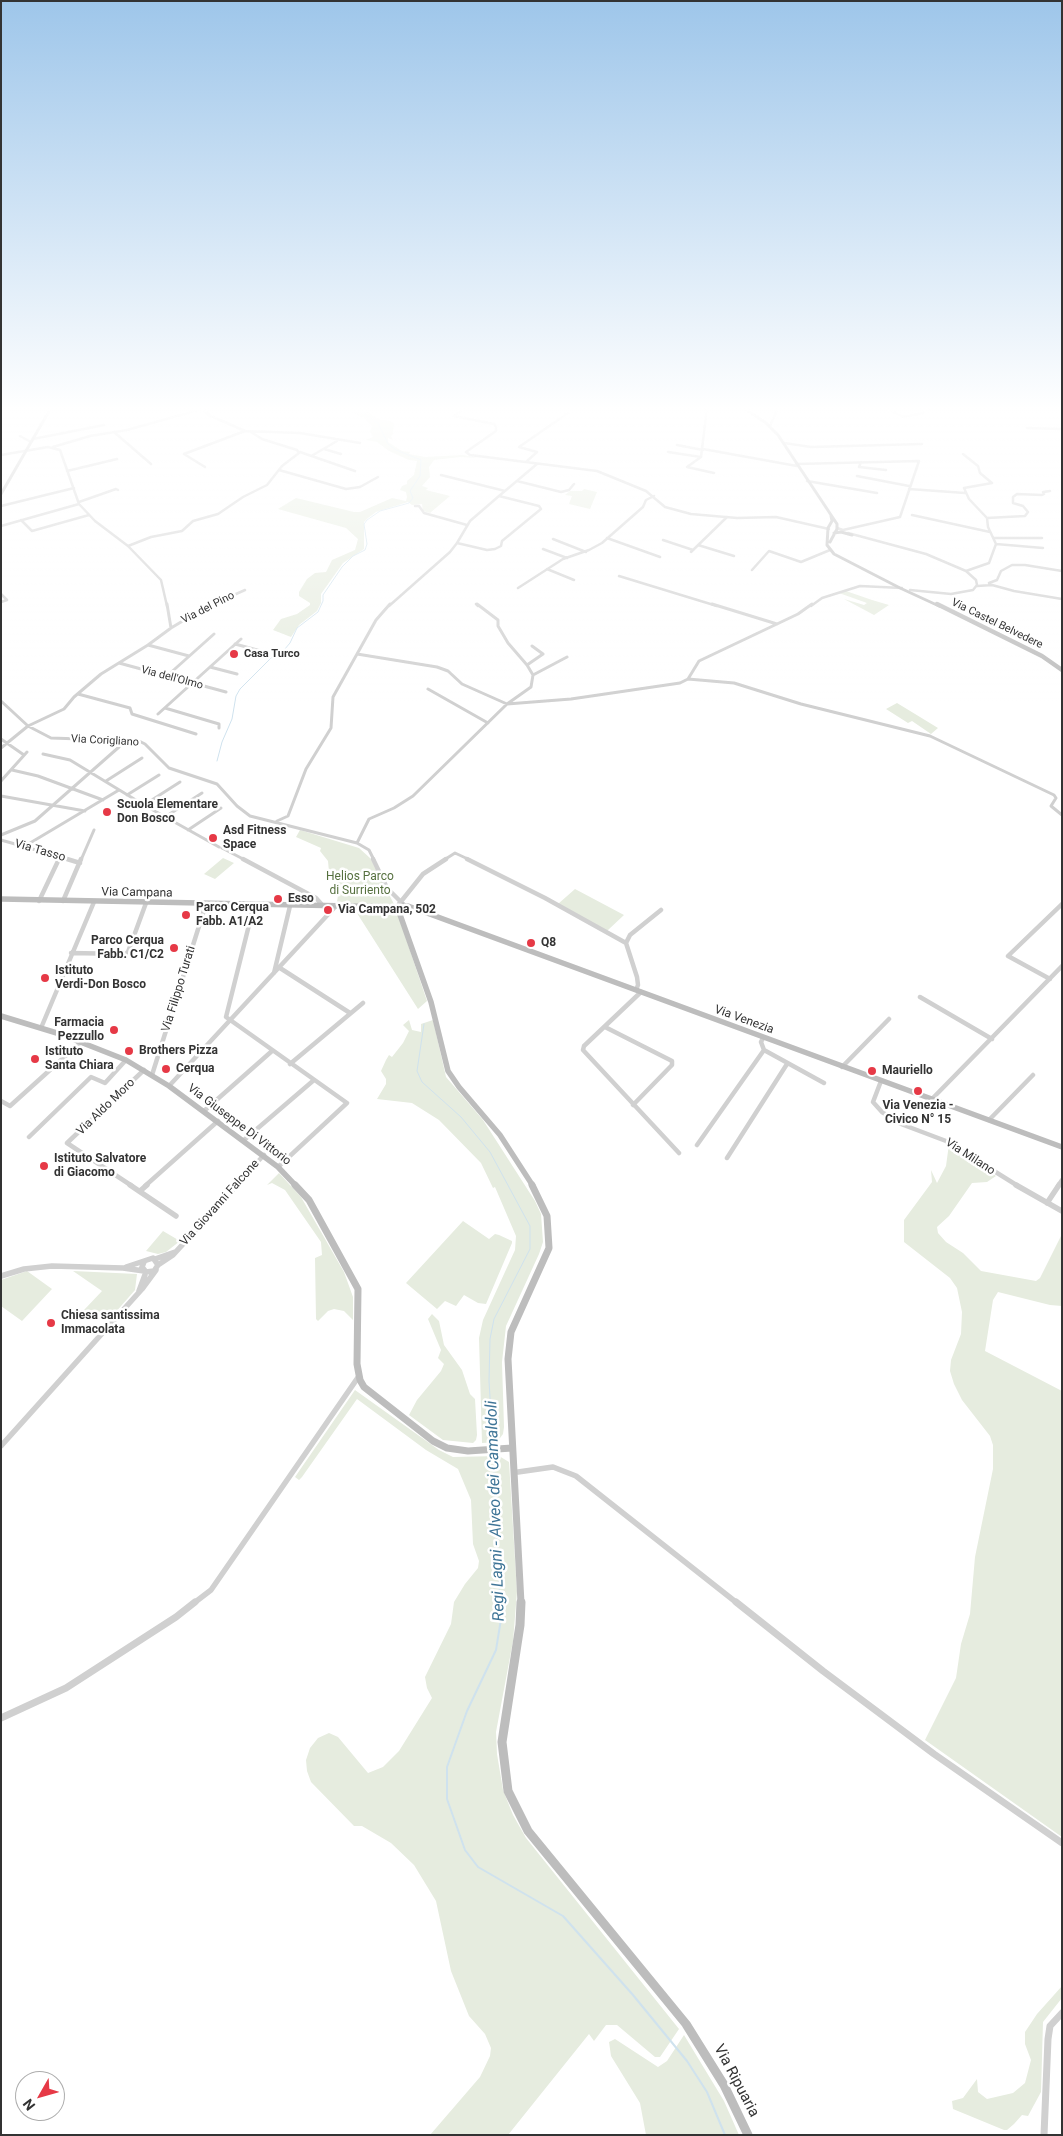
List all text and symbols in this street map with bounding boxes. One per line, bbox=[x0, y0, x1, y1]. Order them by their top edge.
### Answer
street label: Via del Pino bbox=[179, 589, 237, 627]
street label: Via Castel Belvedere bbox=[949, 596, 1045, 652]
place label: Casa Turco bbox=[244, 647, 300, 661]
marker: Casa Turco bbox=[228, 648, 240, 660]
street label: Via dell'Olmo bbox=[139, 663, 205, 693]
street label: Via Corigliano bbox=[71, 733, 139, 749]
place label: Scuola Elementare Don Bosco bbox=[117, 798, 218, 826]
marker: Scuola Elementare Don Bosco bbox=[101, 806, 113, 818]
place label: Asd Fitness Space bbox=[223, 824, 286, 852]
marker: Asd Fitness Space bbox=[207, 832, 219, 844]
street label: Via Tasso bbox=[13, 837, 67, 865]
park label: Helios Parco di Surriento bbox=[326, 870, 394, 898]
street label: Via Campana bbox=[101, 885, 173, 901]
place label: Esso bbox=[288, 892, 314, 906]
marker: Esso bbox=[272, 893, 284, 905]
place label: Parco Cerqua Fabb. A1/A2 bbox=[196, 901, 269, 929]
place label: Via Campana, 502 bbox=[338, 903, 436, 917]
marker: Via Campana, 502 bbox=[322, 904, 334, 916]
marker: Parco Cerqua Fabb. A1/A2 bbox=[180, 909, 192, 921]
place label: Parco Cerqua Fabb. C1/C2 bbox=[91, 934, 164, 962]
place label: Q8 bbox=[541, 936, 556, 950]
marker: Q8 bbox=[525, 937, 537, 949]
marker: Parco Cerqua Fabb. C1/C2 bbox=[168, 942, 180, 954]
street label: Via Filippo Turati bbox=[159, 944, 199, 1034]
place label: Istituto Verdi-Don Bosco bbox=[55, 964, 146, 992]
marker: Istituto Verdi-Don Bosco bbox=[39, 972, 51, 984]
street label: Via Venezia bbox=[712, 1003, 776, 1037]
place label: Farmacia Pezzullo bbox=[54, 1016, 104, 1044]
marker: Farmacia Pezzullo bbox=[108, 1024, 120, 1036]
place label: Brothers Pizza bbox=[139, 1044, 218, 1058]
place label: Istituto Santa Chiara bbox=[45, 1045, 114, 1073]
marker: Brothers Pizza bbox=[123, 1045, 135, 1057]
marker: Istituto Santa Chiara bbox=[29, 1053, 41, 1065]
place label: Cerqua bbox=[176, 1062, 215, 1076]
marker: Cerqua bbox=[160, 1063, 172, 1075]
place label: Mauriello bbox=[882, 1064, 933, 1078]
marker: Mauriello bbox=[866, 1065, 878, 1077]
street label: Via Aldo Moro bbox=[74, 1076, 138, 1138]
street label: Via Giuseppe Di Vittorio bbox=[184, 1081, 294, 1169]
marker: Via Venezia - Civico N° 15 bbox=[912, 1085, 924, 1097]
place label: Via Venezia - Civico N° 15 bbox=[882, 1099, 954, 1127]
street label: Via Milano bbox=[942, 1136, 998, 1178]
place label: Istituto Salvatore di Giacomo bbox=[54, 1152, 146, 1180]
street label: Via Giovanni Falcone bbox=[177, 1157, 263, 1249]
marker: Istituto Salvatore di Giacomo bbox=[38, 1160, 50, 1172]
place label: Chiesa santissima Immacolata bbox=[61, 1309, 160, 1337]
marker: Chiesa santissima Immacolata bbox=[45, 1317, 57, 1329]
water label: Regi Lagni - Alveo dei Camaldoli bbox=[483, 1400, 509, 1622]
street label: Via Ripuaria bbox=[709, 2042, 763, 2120]
north arrow bbox=[15, 2071, 65, 2121]
text: N bbox=[20, 2096, 38, 2113]

